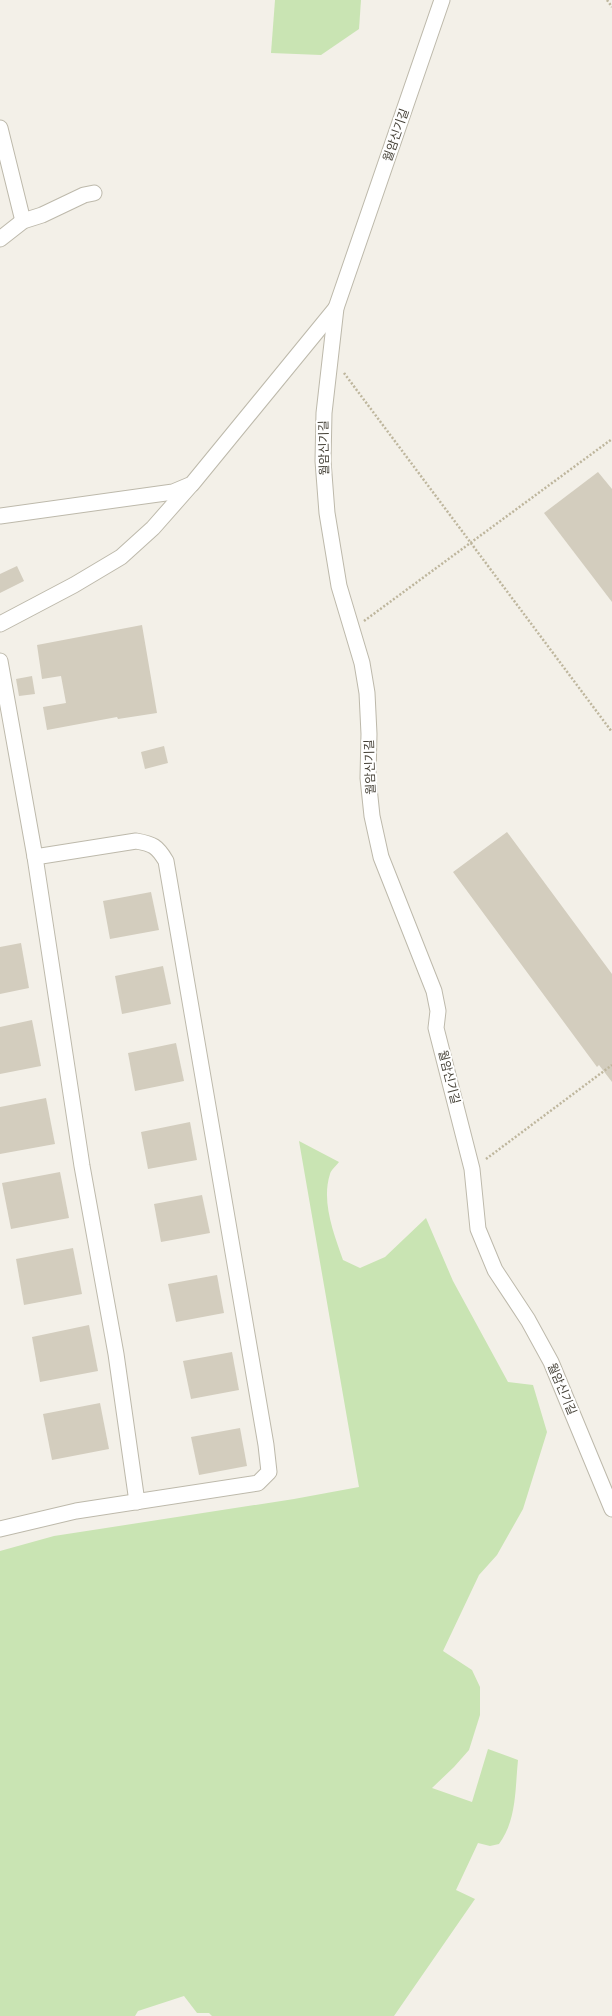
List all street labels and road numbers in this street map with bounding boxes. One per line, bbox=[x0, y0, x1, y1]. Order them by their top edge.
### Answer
street label: 월암신기길 bbox=[379, 106, 411, 163]
street label: 월암신기길 bbox=[316, 420, 330, 476]
street label: 월암신기길 bbox=[361, 739, 377, 795]
street label: 월암신기길 bbox=[437, 1048, 463, 1105]
street label: 월암신기길 bbox=[546, 1360, 580, 1417]

